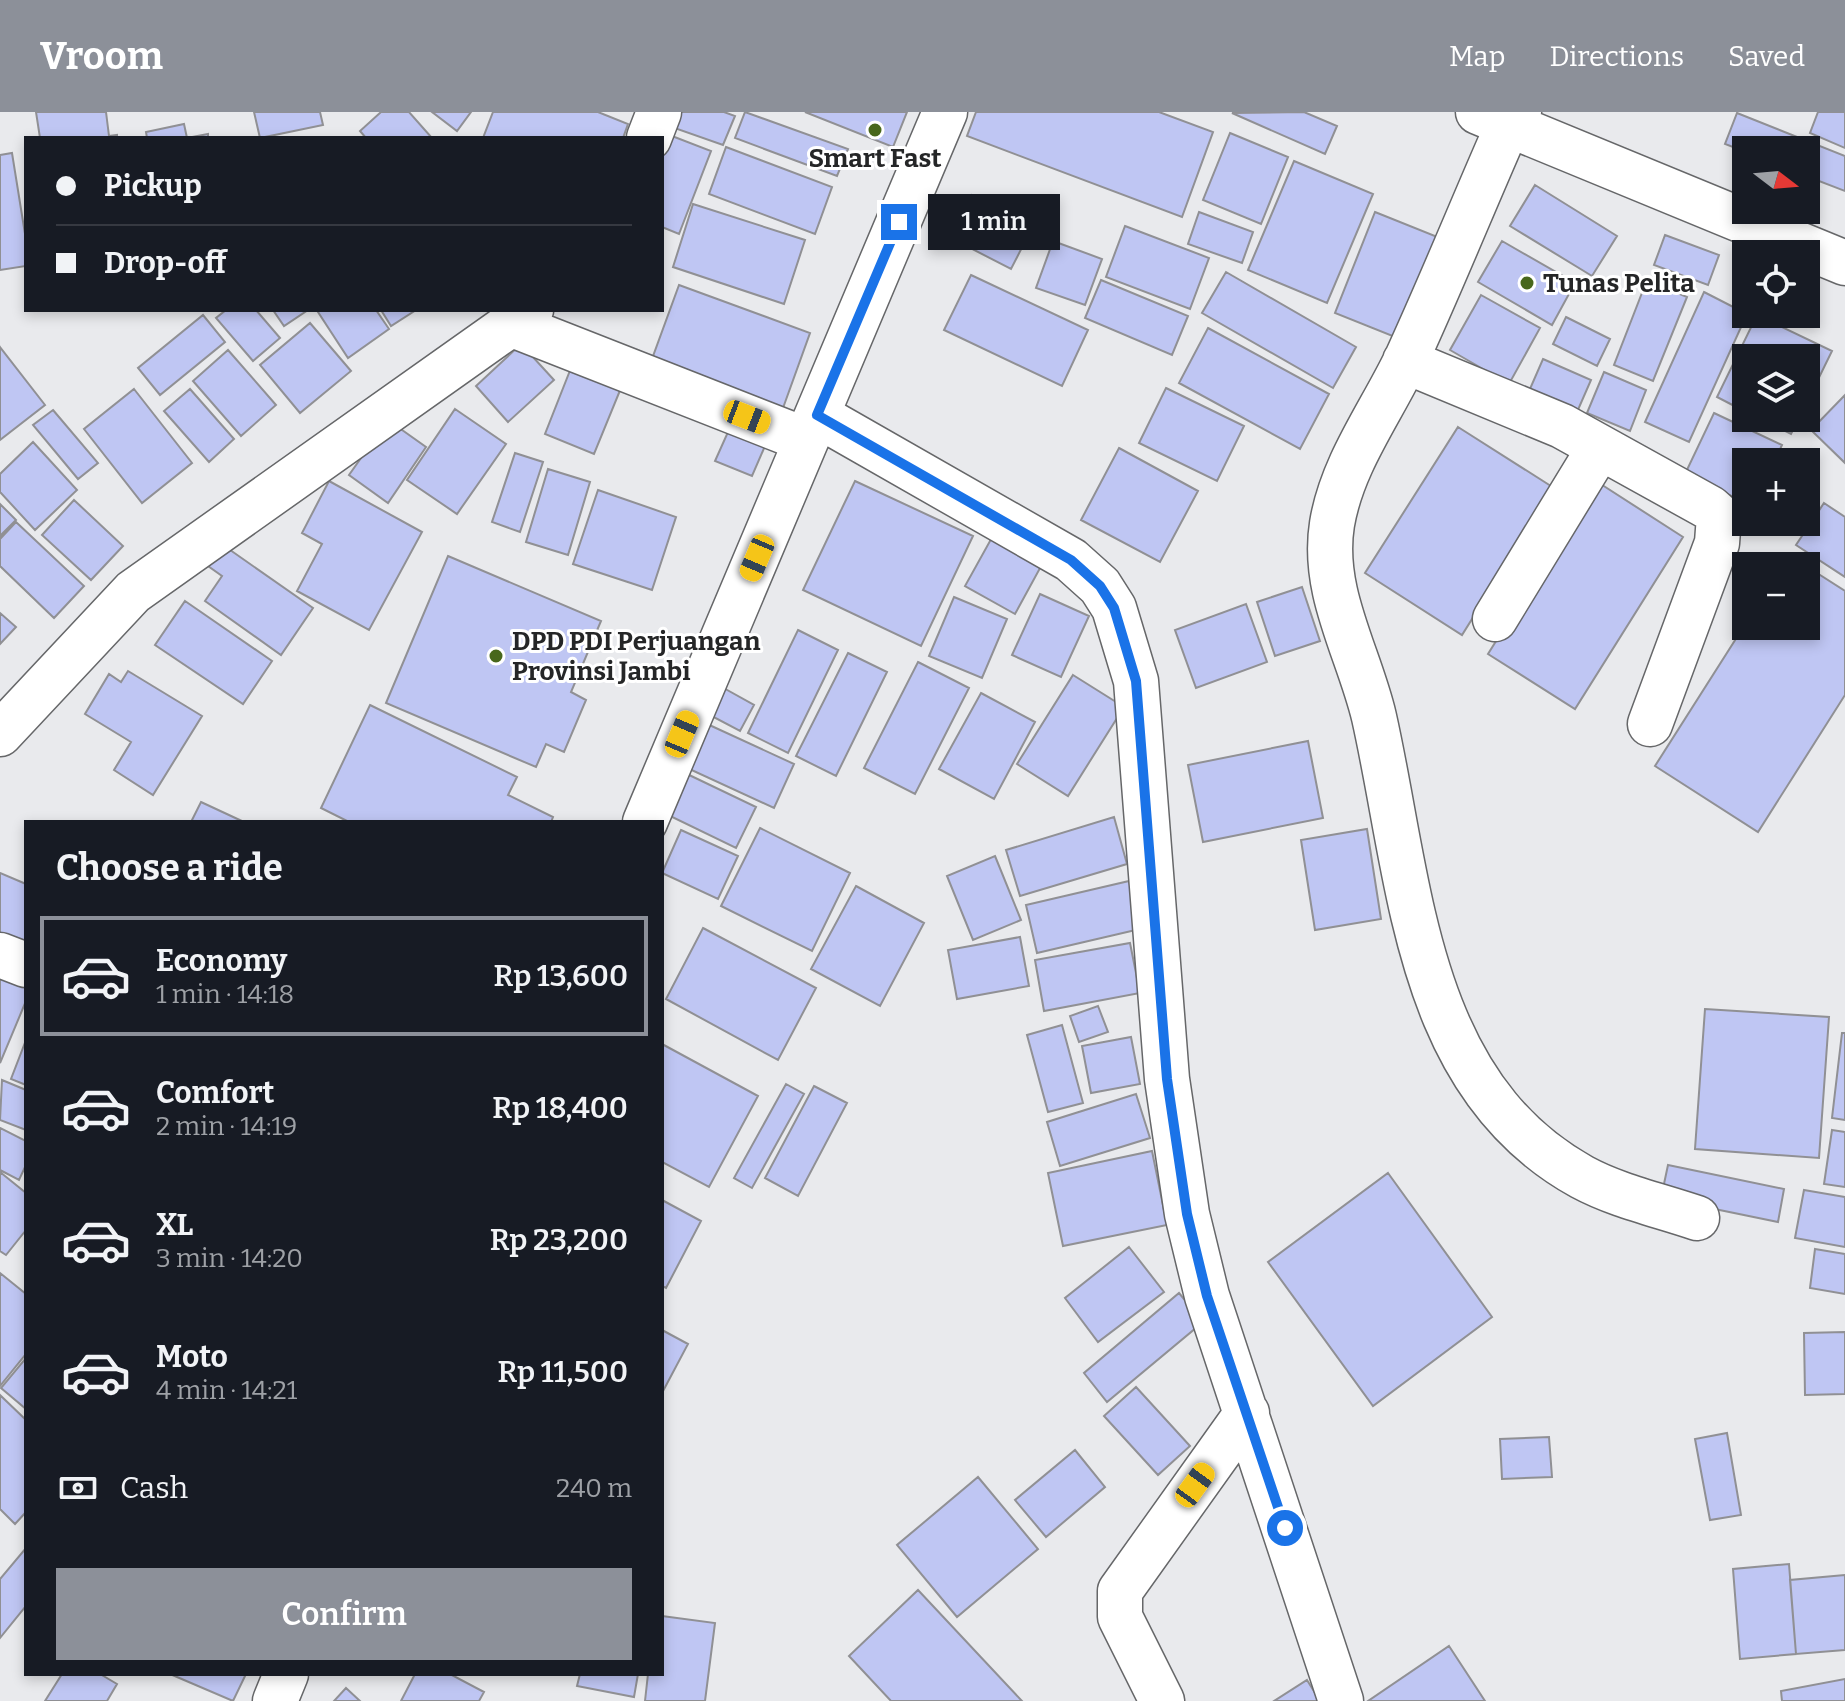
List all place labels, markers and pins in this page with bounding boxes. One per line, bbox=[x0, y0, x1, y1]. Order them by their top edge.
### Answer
marker: Smart Fast bbox=[866, 121, 884, 139]
place label: Smart Fast bbox=[808, 143, 942, 174]
place label: Tunas Pelita bbox=[1543, 268, 1695, 299]
marker: Tunas Pelita bbox=[1518, 274, 1536, 292]
place label: DPD PDI Perjuangan Provinsi Jambi bbox=[512, 626, 761, 687]
marker: DPD PDI Perjuangan Provinsi Jambi bbox=[487, 647, 505, 665]

